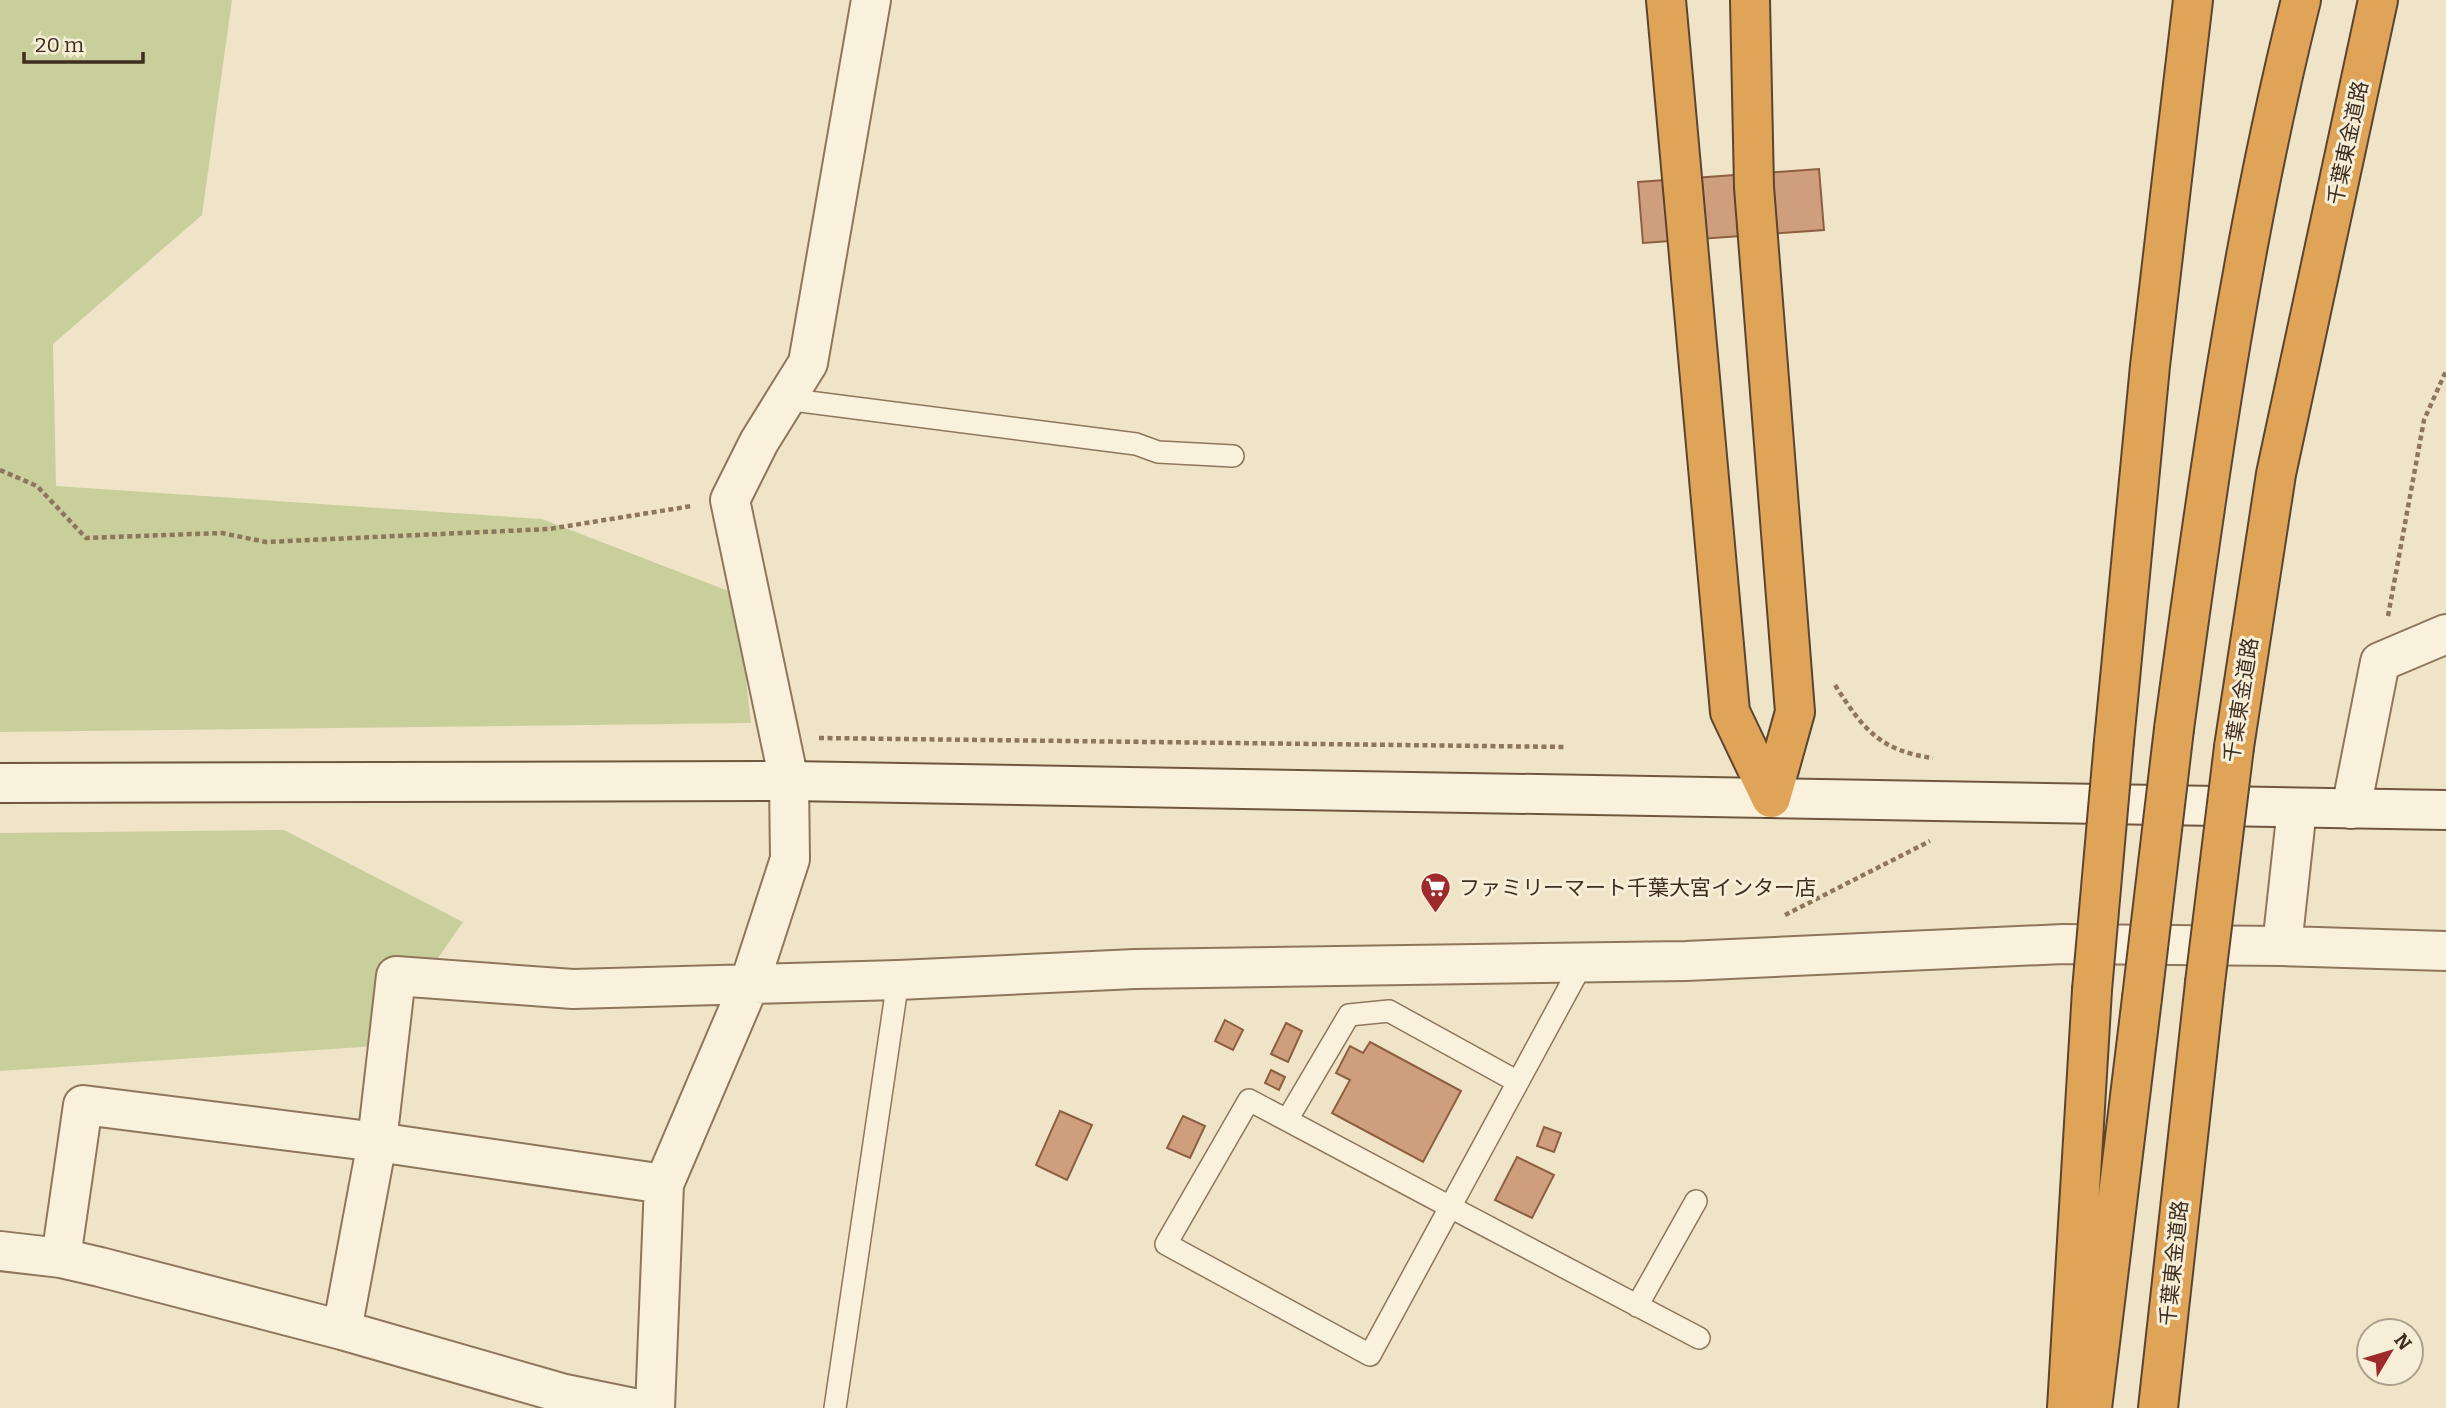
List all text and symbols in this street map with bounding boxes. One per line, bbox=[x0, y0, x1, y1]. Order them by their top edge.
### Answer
scale bar bbox=[24, 21, 144, 65]
text: 20 m bbox=[35, 32, 84, 58]
street label: 千葉東金道路 bbox=[2322, 79, 2374, 207]
street label: 千葉東金道路 bbox=[2218, 636, 2264, 764]
supermarket icon: ファミリーマート千葉大宮インター店 bbox=[1419, 871, 1453, 915]
place label: ファミリーマート千葉大宮インター店 bbox=[1459, 875, 1816, 901]
street label: 千葉東金道路 bbox=[2154, 1199, 2194, 1327]
north arrow bbox=[2355, 1317, 2425, 1387]
text: N bbox=[2389, 1329, 2417, 1355]

